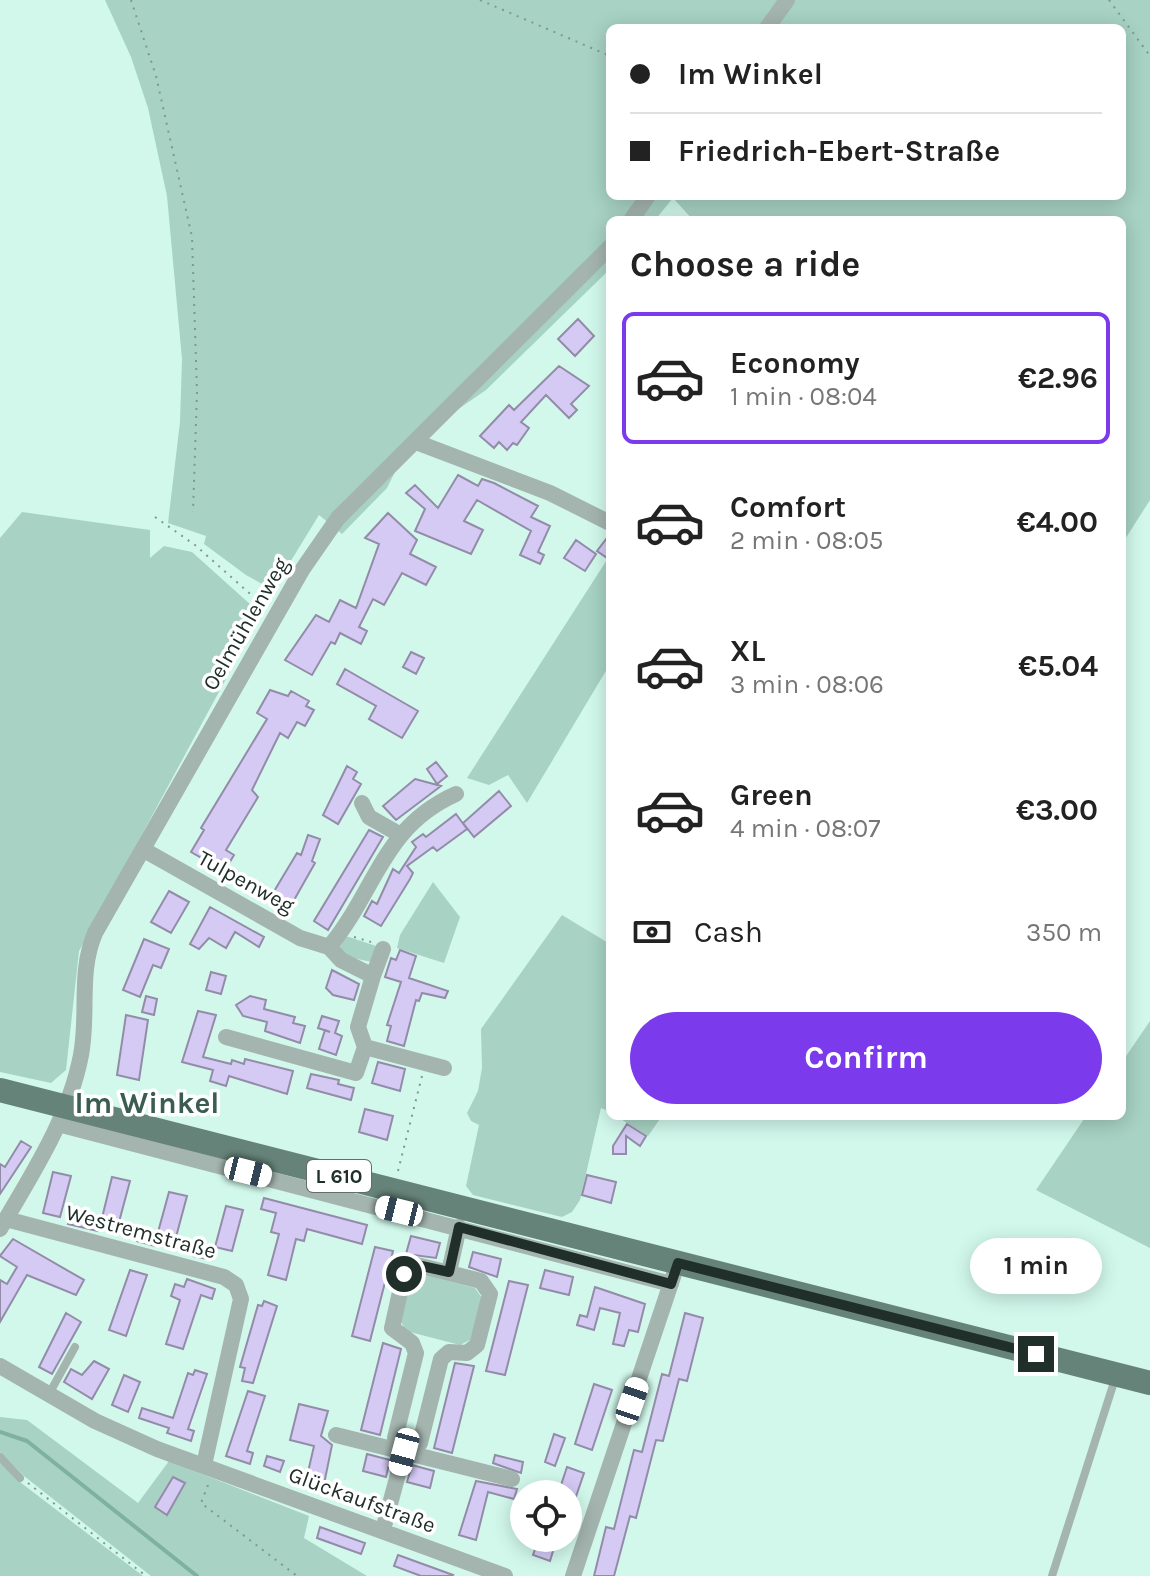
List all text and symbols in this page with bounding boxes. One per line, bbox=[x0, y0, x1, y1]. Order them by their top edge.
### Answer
text: Im Winkel bbox=[678, 56, 823, 92]
text: Friedrich-Ebert-Straße bbox=[678, 133, 1000, 169]
text: Choose a ride bbox=[630, 243, 860, 285]
icon: car bbox=[634, 342, 706, 414]
text: Economy bbox=[730, 345, 860, 381]
text: €2.96 bbox=[1018, 360, 1098, 396]
text: 1 min · 08:04 bbox=[730, 381, 877, 412]
icon: car bbox=[634, 486, 706, 558]
text: Comfort bbox=[730, 489, 846, 525]
text: €4.00 bbox=[1017, 504, 1098, 540]
text: 2 min · 08:05 bbox=[730, 525, 884, 556]
street label: Oelmühlenweg bbox=[197, 552, 295, 695]
icon: car bbox=[634, 630, 706, 702]
text: XL bbox=[730, 633, 765, 669]
text: €5.04 bbox=[1018, 648, 1098, 684]
text: 3 min · 08:06 bbox=[730, 669, 884, 700]
icon: car bbox=[634, 774, 706, 846]
text: Green bbox=[730, 777, 813, 813]
text: €3.00 bbox=[1016, 792, 1098, 828]
text: 4 min · 08:07 bbox=[730, 813, 881, 844]
street label: Tulpenweg bbox=[193, 845, 299, 919]
icon: cash bbox=[630, 910, 674, 954]
text: Cash bbox=[694, 914, 763, 950]
text: 350 m bbox=[1026, 917, 1102, 948]
button: Confirm bbox=[630, 1012, 1102, 1104]
district label: Im Winkel bbox=[75, 1085, 219, 1121]
car bbox=[222, 1155, 274, 1189]
road number: L 610 bbox=[307, 1160, 371, 1192]
car bbox=[373, 1194, 425, 1228]
street label: Westremstraße bbox=[63, 1199, 219, 1265]
callout: 1 min bbox=[970, 1238, 1102, 1294]
text: 1 min bbox=[1003, 1250, 1069, 1281]
route start bbox=[386, 1256, 422, 1292]
route end bbox=[1018, 1336, 1054, 1372]
car bbox=[613, 1374, 651, 1428]
car bbox=[386, 1426, 422, 1478]
street label: Glückaufstraße bbox=[285, 1461, 439, 1539]
map controls bbox=[510, 1480, 582, 1552]
button: locate bbox=[510, 1480, 582, 1552]

